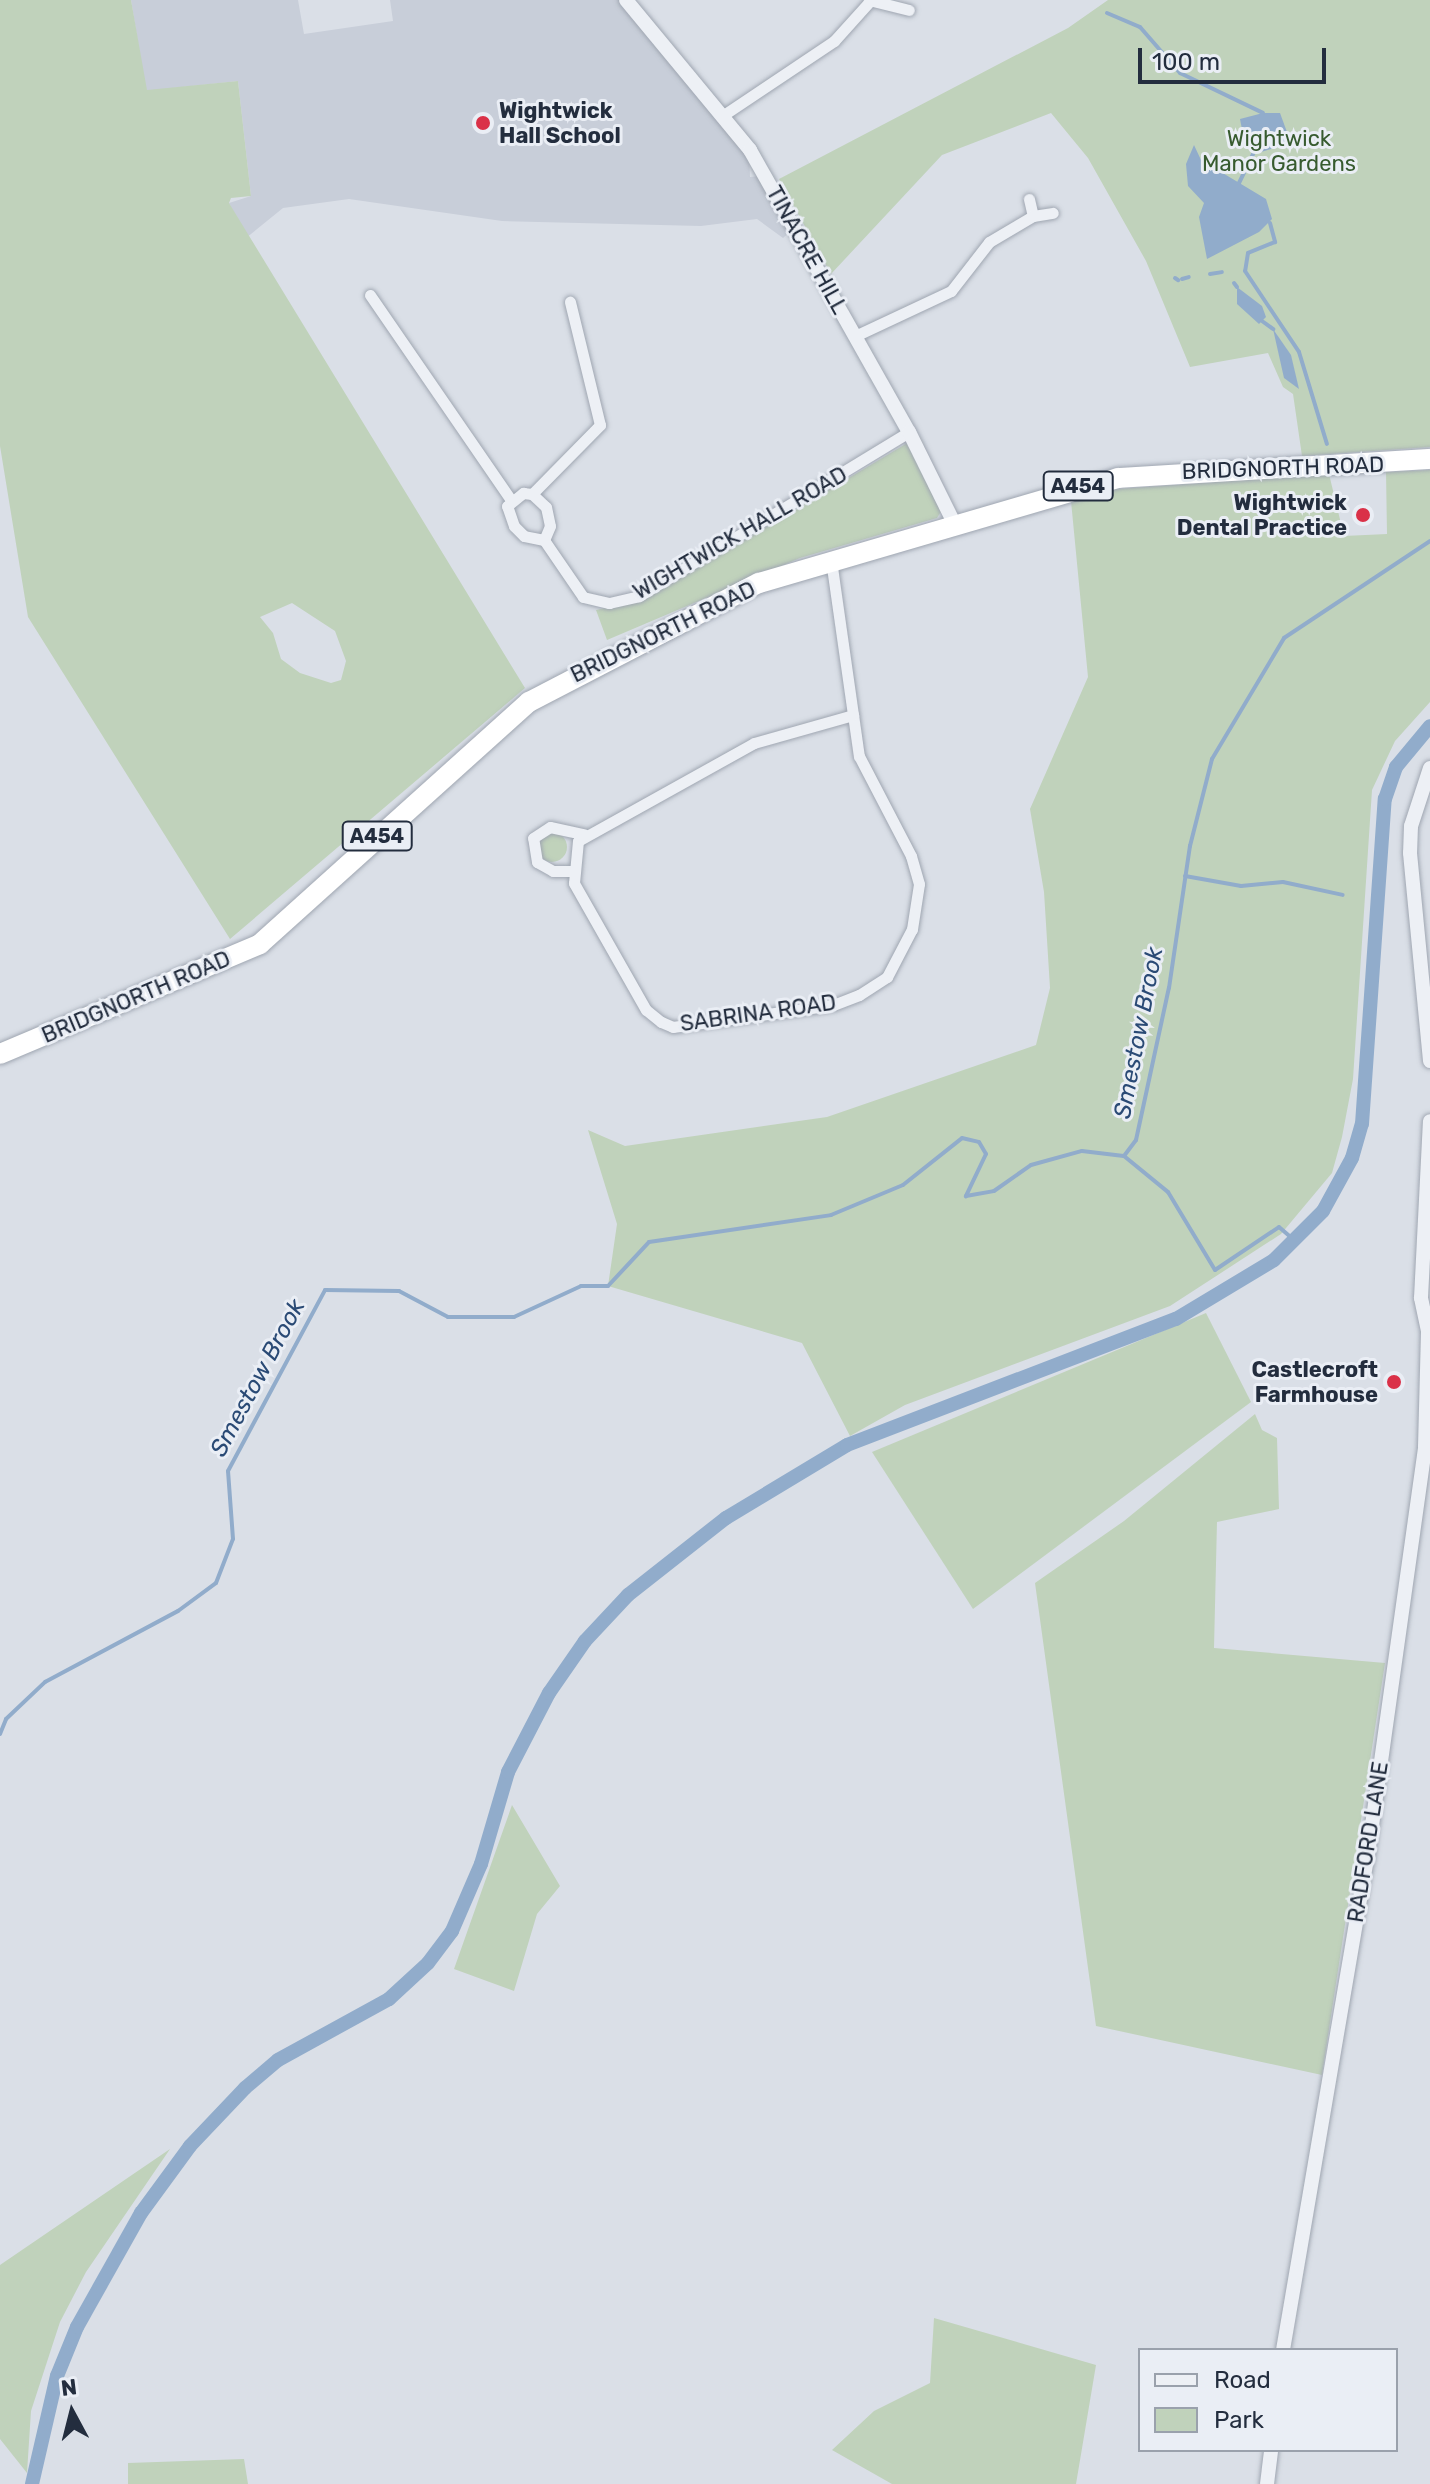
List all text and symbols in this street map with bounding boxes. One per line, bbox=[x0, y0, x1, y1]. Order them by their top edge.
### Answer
scale bar bbox=[1142, 32, 1330, 82]
text: 100 m bbox=[1152, 48, 1220, 76]
place label: Wightwick Hall School bbox=[499, 97, 621, 148]
marker: Wightwick Hall School bbox=[474, 114, 492, 132]
park label: Wightwick Manor Gardens bbox=[1202, 125, 1356, 176]
street label: TINACRE HILL bbox=[761, 181, 853, 319]
street label: BRIDGNORTH ROAD bbox=[1181, 451, 1385, 485]
street label: WIGHTWICK HALL ROAD bbox=[628, 461, 852, 605]
road number: A454 bbox=[1042, 470, 1114, 502]
place label: Wightwick Dental Practice bbox=[1177, 489, 1347, 540]
marker: Wightwick Dental Practice bbox=[1354, 506, 1372, 524]
street label: BRIDGNORTH ROAD bbox=[566, 576, 760, 688]
road number: A454 bbox=[341, 820, 413, 852]
street label: BRIDGNORTH ROAD bbox=[38, 945, 234, 1049]
water label: Smestow Brook bbox=[1108, 945, 1170, 1121]
street label: SABRINA ROAD bbox=[678, 989, 838, 1037]
water label: Smestow Brook bbox=[204, 1294, 312, 1462]
place label: Castlecroft Farmhouse bbox=[1252, 1356, 1378, 1408]
marker: Castlecroft Farmhouse bbox=[1385, 1373, 1403, 1391]
street label: RADFORD LANE bbox=[1342, 1760, 1394, 1924]
legend bbox=[1138, 2348, 1398, 2452]
text: Road bbox=[1214, 2366, 1271, 2394]
north arrow bbox=[32, 2372, 112, 2452]
text: N bbox=[60, 2373, 79, 2402]
text: Park bbox=[1214, 2406, 1264, 2434]

